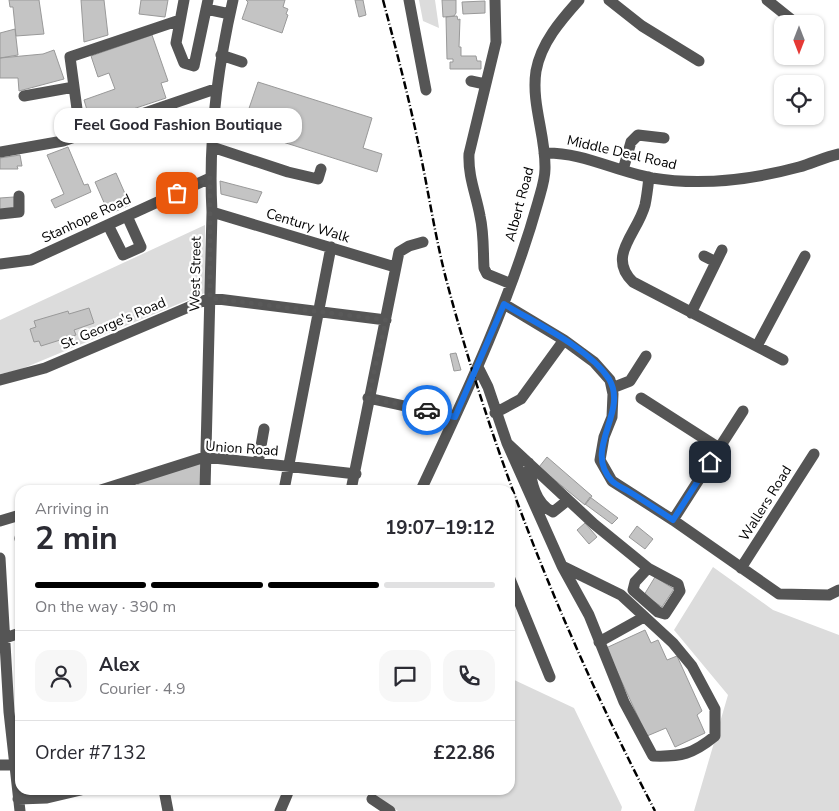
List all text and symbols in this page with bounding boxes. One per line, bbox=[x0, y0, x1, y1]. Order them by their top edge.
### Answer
north arrow bbox=[774, 15, 824, 65]
map controls bbox=[774, 15, 824, 125]
button: locate bbox=[774, 75, 824, 125]
callout: Feel Good Fashion Boutique bbox=[53, 108, 301, 143]
text: Feel Good Fashion Boutique bbox=[74, 114, 282, 136]
street label: Middle Deal Road bbox=[565, 131, 679, 174]
street label: Albert Road bbox=[500, 165, 539, 243]
pin bbox=[156, 172, 198, 214]
icon: bag bbox=[163, 179, 191, 207]
street label: Stanhope Road bbox=[39, 189, 134, 247]
street label: Century Walk bbox=[264, 204, 353, 247]
street label: West Street bbox=[185, 236, 206, 312]
street label: St. George's Road bbox=[58, 293, 169, 354]
courier bbox=[402, 385, 452, 435]
icon: car bbox=[413, 396, 441, 424]
street label: Union Road bbox=[205, 436, 279, 461]
pin bbox=[689, 441, 731, 483]
icon: home bbox=[696, 448, 724, 476]
street label: Wallers Road bbox=[735, 462, 796, 545]
text: Arriving in bbox=[35, 498, 109, 520]
text: 19:07–19:12 bbox=[385, 515, 495, 541]
text: 2 min bbox=[35, 517, 118, 560]
text: On the way · 390 m bbox=[35, 596, 176, 618]
button: person bbox=[35, 650, 87, 702]
button: chat bbox=[379, 650, 431, 702]
button: phone bbox=[443, 650, 495, 702]
text: Alex bbox=[99, 652, 140, 678]
text: Courier · 4.9 bbox=[99, 678, 185, 700]
text: Order #7132 bbox=[35, 740, 146, 766]
text: £22.86 bbox=[433, 740, 495, 766]

